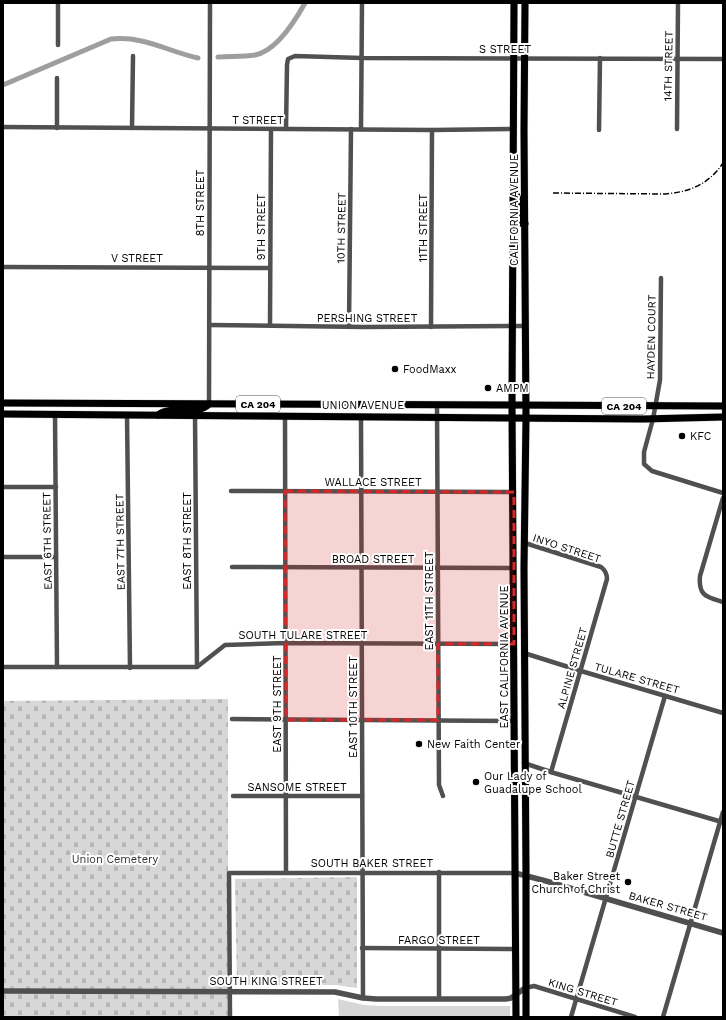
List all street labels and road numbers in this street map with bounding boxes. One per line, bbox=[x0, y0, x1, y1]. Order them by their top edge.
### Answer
street label: 14TH STREET bbox=[661, 30, 676, 101]
street label: S STREET bbox=[479, 43, 531, 56]
street label: T STREET bbox=[232, 114, 284, 127]
street label: CALIFORNIA AVENUE bbox=[508, 154, 521, 266]
street label: 8TH STREET bbox=[194, 169, 207, 236]
street label: 10TH STREET bbox=[334, 192, 349, 264]
street label: 9TH STREET bbox=[255, 193, 268, 260]
street label: 11TH STREET bbox=[417, 193, 430, 262]
street label: V STREET bbox=[111, 252, 163, 265]
street label: HAYDEN COURT bbox=[644, 294, 659, 379]
street label: PERSHING STREET bbox=[317, 312, 418, 325]
road number: CA 204 bbox=[236, 396, 280, 412]
road number: CA 204 bbox=[602, 398, 646, 414]
street label: UNION AVENUE bbox=[322, 399, 404, 412]
street label: WALLACE STREET bbox=[324, 476, 422, 489]
street label: EAST 6TH STREET bbox=[40, 492, 55, 590]
street label: EAST 8TH STREET bbox=[181, 492, 194, 590]
street label: EAST 7TH STREET bbox=[113, 493, 128, 590]
street label: INYO STREET bbox=[531, 531, 603, 566]
street label: EAST 11TH STREET bbox=[423, 551, 436, 651]
street label: BROAD STREET bbox=[332, 553, 415, 566]
street label: EAST CALIFORNIA AVENUE bbox=[498, 586, 511, 728]
street label: ALPINE STREET bbox=[555, 626, 590, 710]
street label: SOUTH TULARE STREET bbox=[239, 629, 368, 642]
street label: EAST 9TH STREET bbox=[271, 655, 284, 753]
street label: EAST 10TH STREET bbox=[347, 656, 360, 758]
street label: TULARE STREET bbox=[593, 660, 681, 697]
street label: BUTTE STREET bbox=[603, 778, 638, 860]
street label: SANSOME STREET bbox=[247, 781, 347, 794]
street label: SOUTH BAKER STREET bbox=[311, 857, 434, 870]
street label: BAKER STREET bbox=[627, 889, 709, 924]
street label: FARGO STREET bbox=[398, 934, 480, 947]
street label: SOUTH KING STREET bbox=[209, 975, 323, 988]
street label: KING STREET bbox=[547, 976, 619, 1009]

